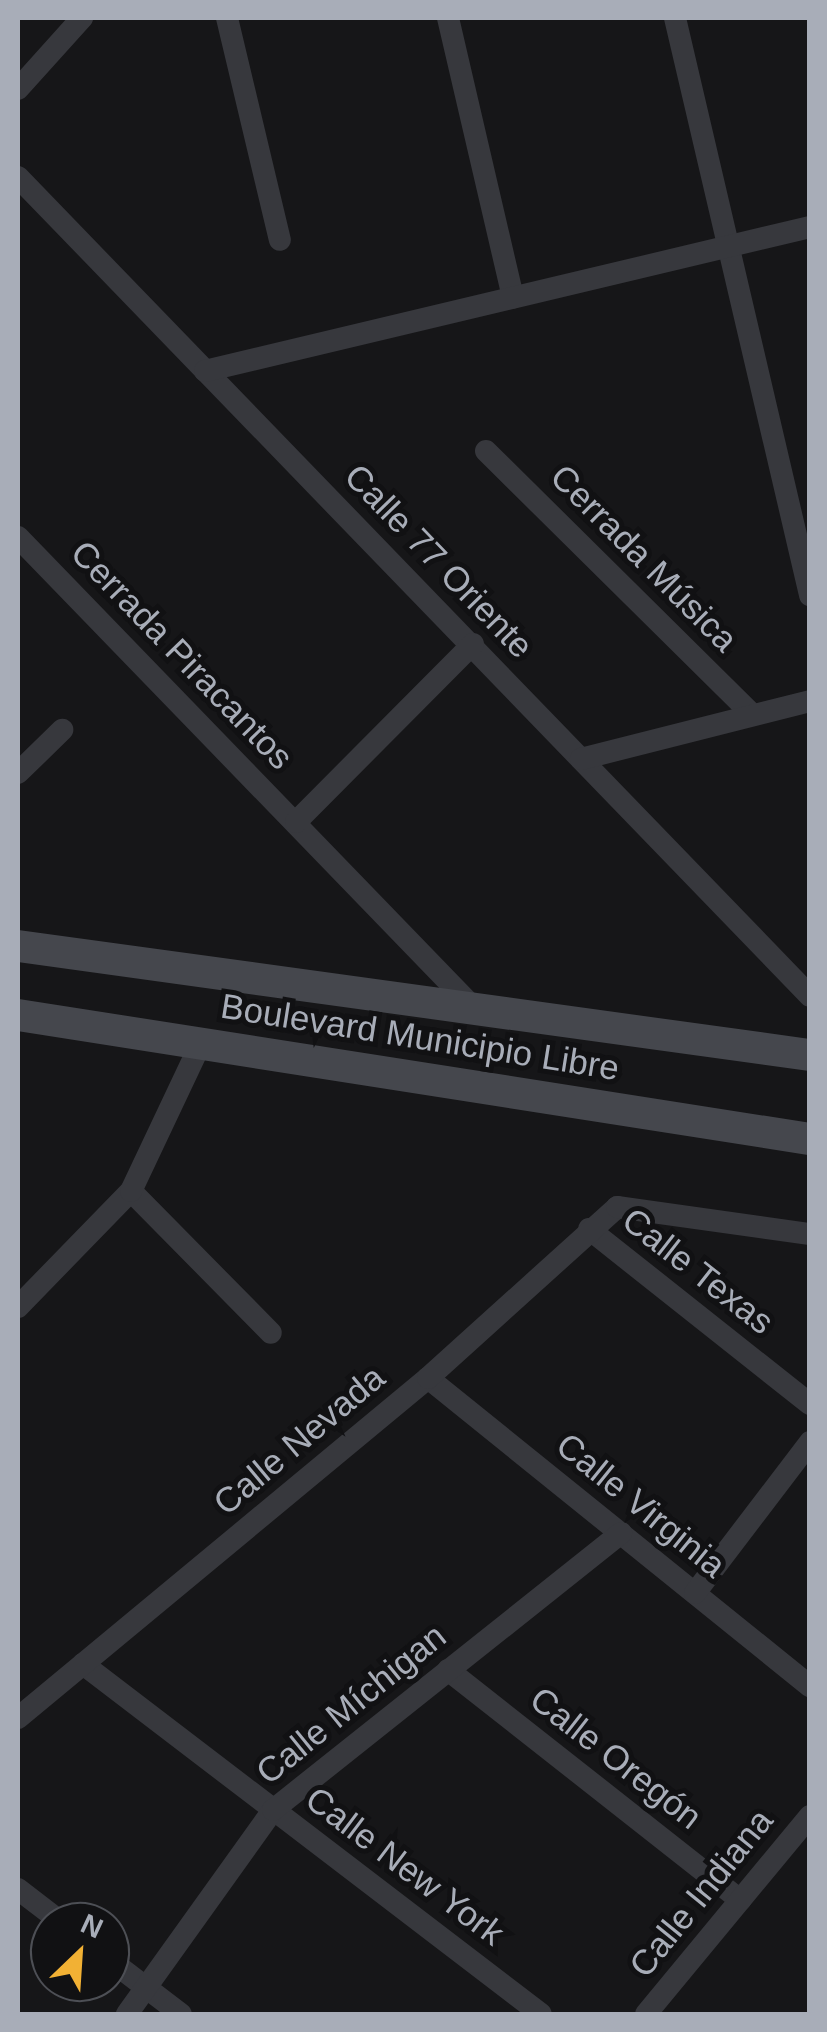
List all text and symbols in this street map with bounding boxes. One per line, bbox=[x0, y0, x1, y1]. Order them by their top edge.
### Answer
street label: Calle 77 Oriente bbox=[336, 455, 542, 667]
street label: Cerrada Música bbox=[542, 456, 746, 660]
street label: Cerrada Piracantos bbox=[62, 532, 302, 778]
street label: Boulevard Municipio Libre bbox=[218, 985, 622, 1089]
street label: Calle Texas bbox=[614, 1199, 782, 1343]
street label: Calle Nevada bbox=[205, 1356, 393, 1524]
street label: Calle Virginia bbox=[548, 1424, 734, 1586]
street label: Calle Míchigan bbox=[248, 1615, 454, 1793]
street label: Calle Oregón bbox=[522, 1678, 710, 1838]
street label: Calle New York bbox=[297, 1778, 513, 1954]
street label: Calle Indiana bbox=[620, 1800, 782, 1986]
north arrow bbox=[30, 1902, 130, 2002]
text: N bbox=[76, 1908, 108, 1944]

